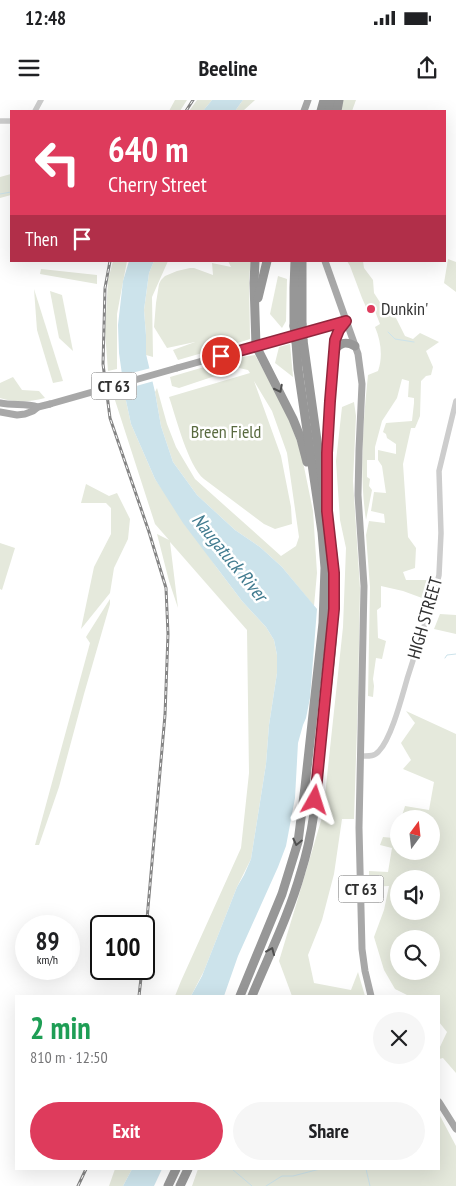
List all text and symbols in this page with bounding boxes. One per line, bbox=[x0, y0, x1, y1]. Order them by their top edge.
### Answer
text: 12:48 bbox=[25, 6, 66, 30]
icon: menu bbox=[15, 54, 43, 82]
text: Beeline bbox=[198, 54, 258, 82]
icon: share bbox=[413, 54, 441, 82]
text: 640 m bbox=[108, 126, 189, 172]
icon: left bbox=[25, 130, 90, 195]
text: Cherry Street bbox=[108, 170, 207, 198]
icon: arrive bbox=[68, 225, 96, 253]
text: Then bbox=[25, 227, 58, 251]
place label: Dunkin' bbox=[381, 297, 428, 320]
marker: Dunkin' bbox=[365, 303, 377, 315]
pin bbox=[200, 335, 242, 377]
icon: arrive bbox=[207, 342, 235, 370]
road number: CT 63 bbox=[92, 372, 136, 400]
one-way arrow bbox=[273, 384, 283, 393]
park label: Breen Field bbox=[191, 420, 261, 443]
water label: Naugatuck River bbox=[187, 508, 275, 608]
street label: HIGH STREET bbox=[402, 574, 447, 661]
position arrow bbox=[288, 773, 340, 825]
north arrow bbox=[390, 810, 440, 860]
map controls bbox=[390, 810, 440, 980]
one-way arrow bbox=[292, 838, 303, 847]
button: sound bbox=[390, 870, 440, 920]
road number: CT 63 bbox=[338, 876, 384, 902]
speed limit sign: 100 bbox=[90, 915, 155, 980]
text: 89 bbox=[36, 925, 59, 957]
button: search bbox=[390, 930, 440, 980]
one-way arrow bbox=[264, 947, 275, 956]
text: km/h bbox=[37, 952, 58, 967]
text: 2 min bbox=[30, 1008, 91, 1047]
button: close bbox=[373, 1012, 425, 1064]
text: 810 m · 12:50 bbox=[30, 1047, 108, 1067]
button: Exit bbox=[30, 1102, 223, 1160]
button: Share bbox=[233, 1102, 425, 1160]

